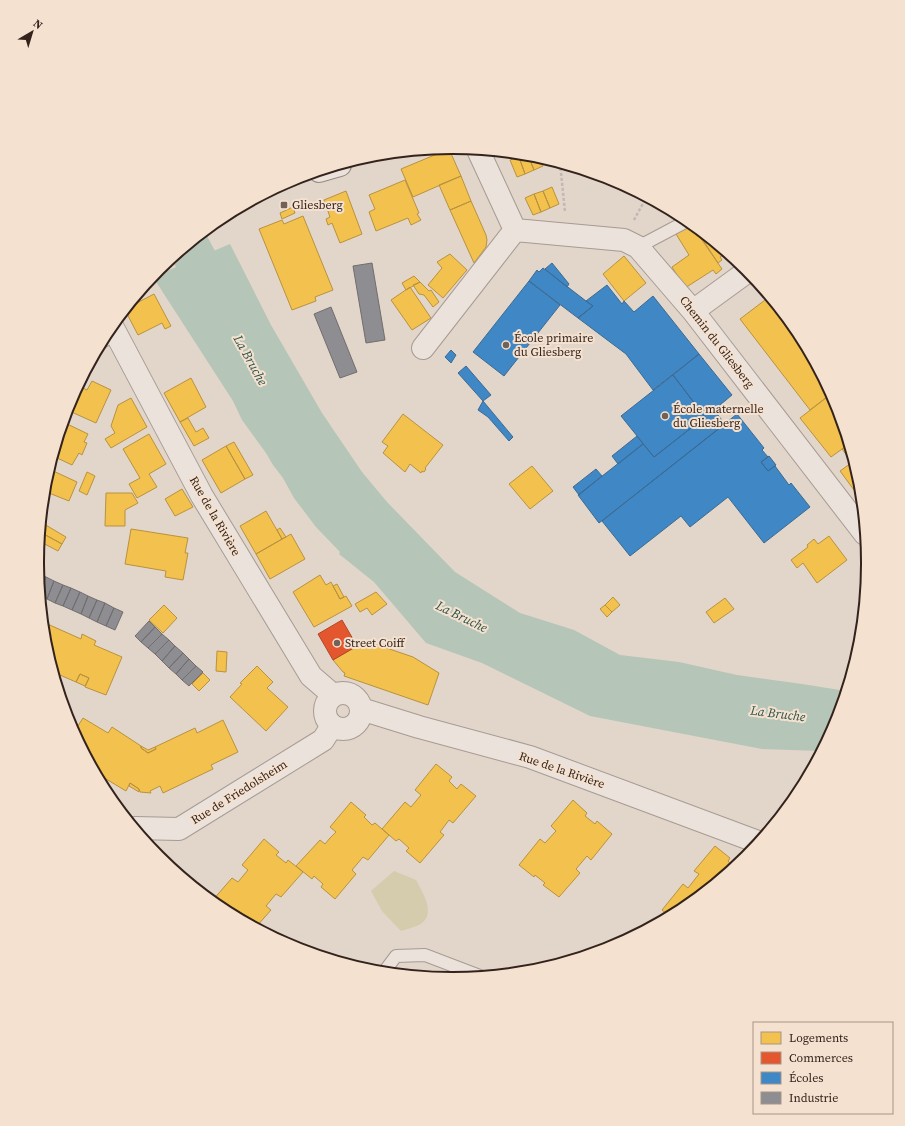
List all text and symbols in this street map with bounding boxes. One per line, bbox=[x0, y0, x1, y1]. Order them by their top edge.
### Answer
north arrow bbox=[12, 12, 52, 52]
text: N bbox=[30, 16, 46, 33]
place label: Gliesberg bbox=[292, 197, 343, 213]
marker: Gliesberg bbox=[279, 200, 289, 210]
street label: Chemin du Gliesberg bbox=[676, 293, 758, 391]
place label: École primaire du Gliesberg bbox=[514, 330, 593, 360]
water label: La Bruche bbox=[229, 331, 272, 389]
marker: École primaire du Gliesberg bbox=[501, 340, 511, 350]
place label: École maternelle du Gliesberg bbox=[673, 401, 764, 431]
marker: École maternelle du Gliesberg bbox=[660, 411, 670, 421]
street label: Rue de la Rivière bbox=[186, 473, 244, 559]
water label: La Bruche bbox=[432, 596, 491, 636]
place label: Street Coiff bbox=[345, 635, 406, 651]
marker: Street Coiff bbox=[332, 638, 342, 648]
water label: La Bruche bbox=[749, 702, 807, 725]
street label: Rue de la Rivière bbox=[517, 748, 607, 792]
street label: Rue de Friedolsheim bbox=[188, 756, 290, 828]
legend bbox=[753, 1022, 893, 1114]
text: Logements bbox=[789, 1030, 848, 1046]
text: Commerces bbox=[789, 1050, 853, 1066]
text: Écoles bbox=[789, 1070, 823, 1086]
text: Industrie bbox=[789, 1090, 838, 1106]

